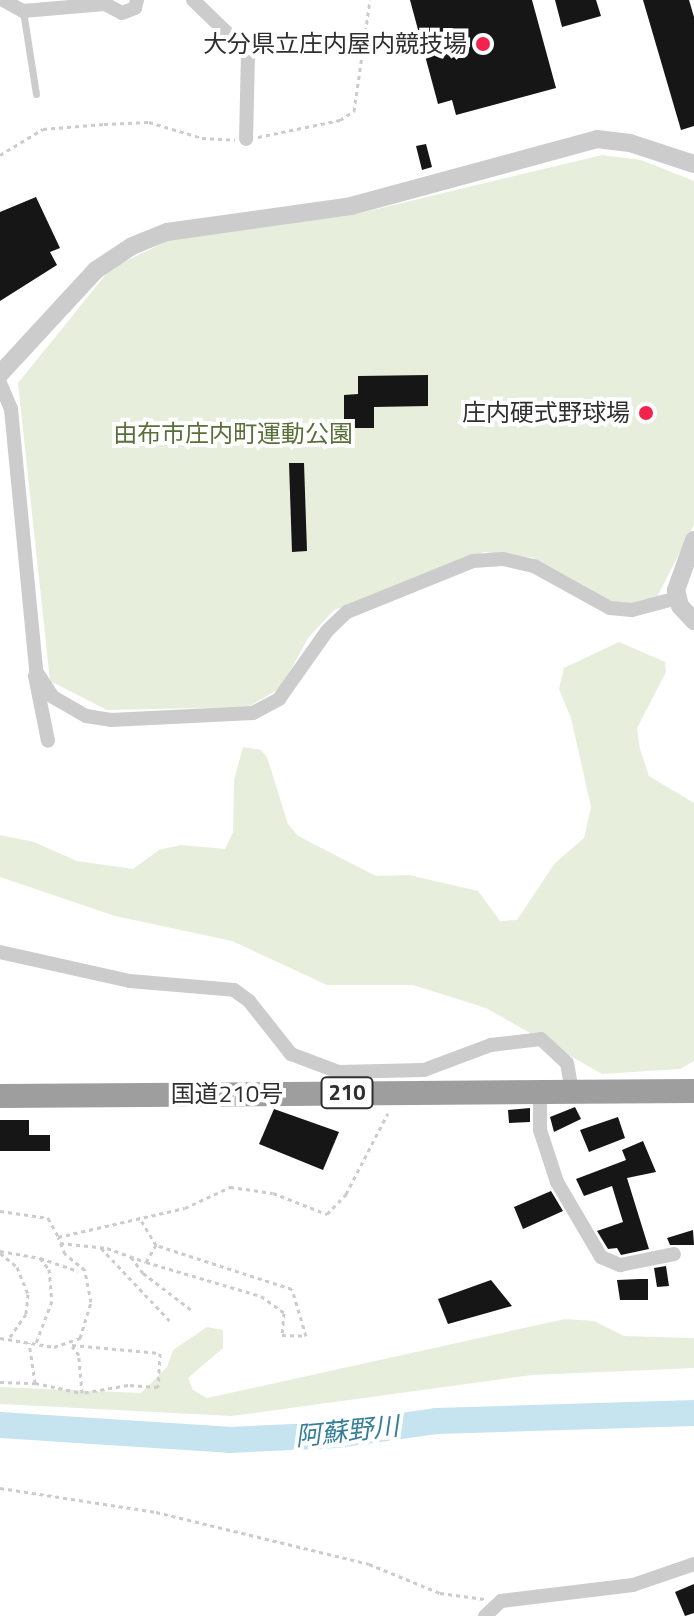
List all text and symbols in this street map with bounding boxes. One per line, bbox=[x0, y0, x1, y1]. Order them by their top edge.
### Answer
place label: 大分県立庄内屋内競技場 bbox=[203, 30, 467, 58]
marker: 大分県立庄内屋内競技場 bbox=[474, 35, 492, 53]
place label: 庄内硬式野球場 bbox=[462, 399, 630, 427]
marker: 庄内硬式野球場 bbox=[637, 404, 655, 422]
park label: 由布市庄内町運動公園 bbox=[113, 420, 353, 448]
road number: 210 bbox=[319, 1075, 375, 1111]
street label: 国道210号 bbox=[171, 1080, 283, 1108]
water label: 阿蘇野川 bbox=[294, 1410, 400, 1452]

